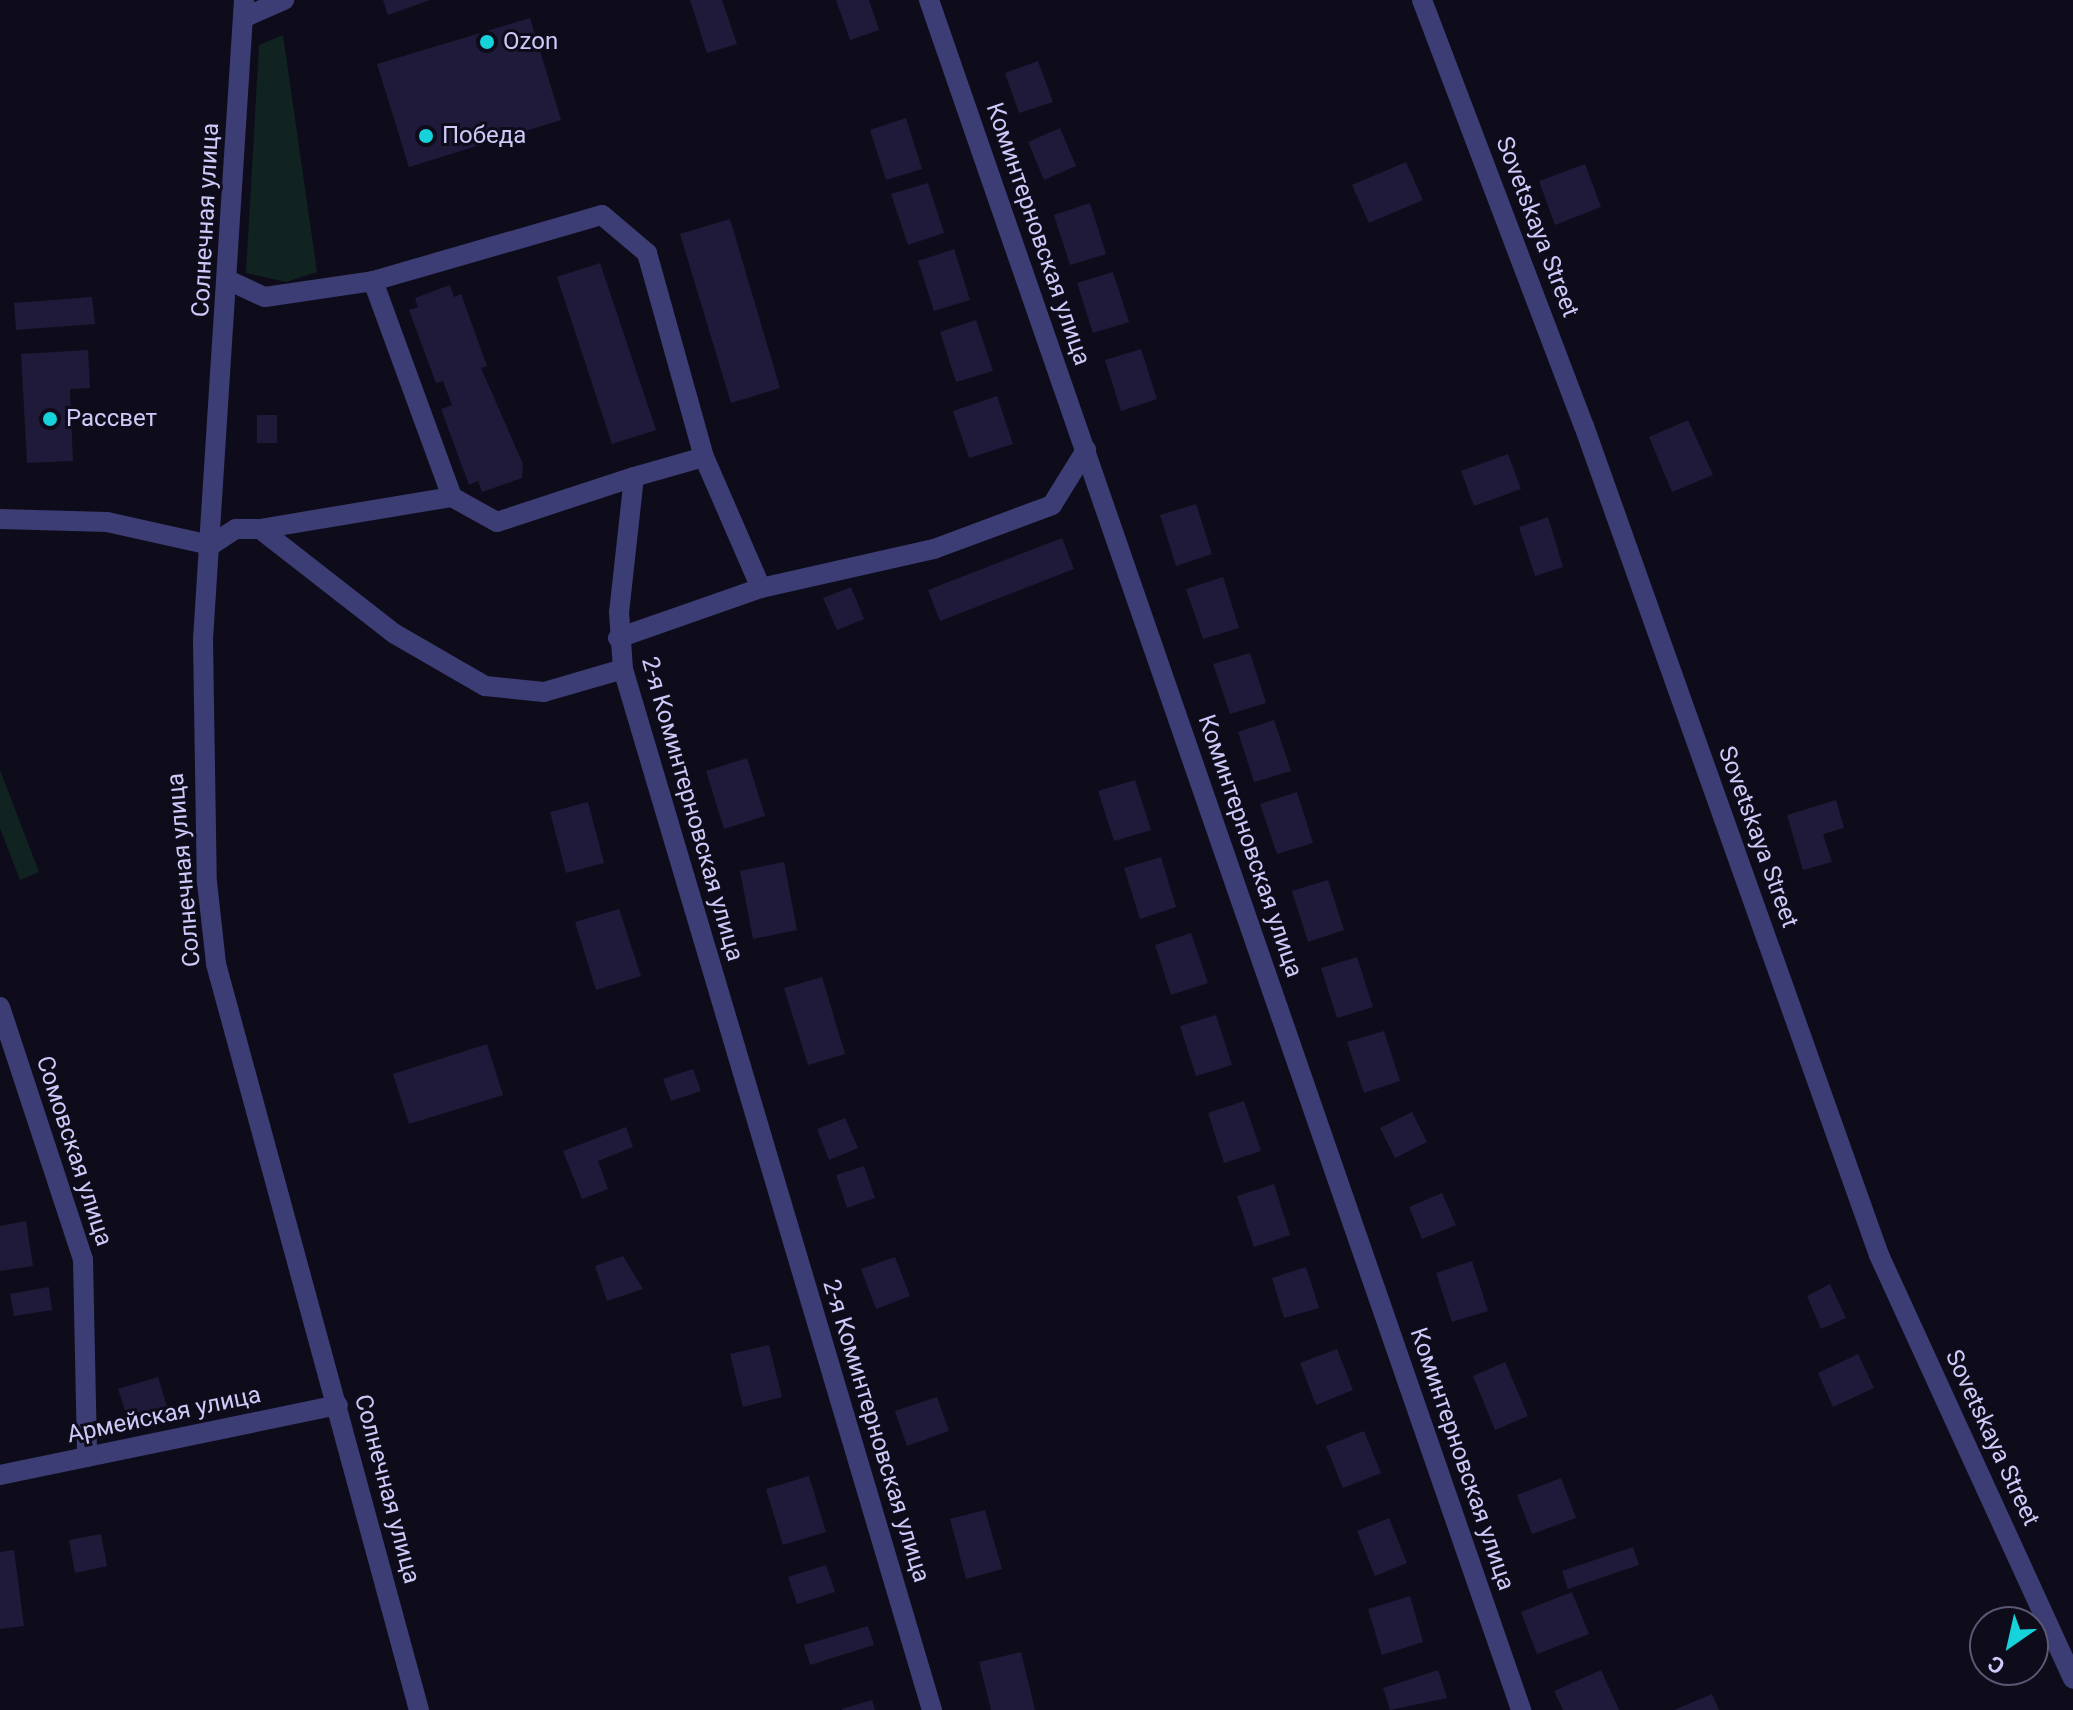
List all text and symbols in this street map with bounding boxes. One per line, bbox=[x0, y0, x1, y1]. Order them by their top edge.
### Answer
place label: Ozon bbox=[503, 28, 558, 56]
marker: Ozon bbox=[478, 33, 496, 51]
street label: Коминтерновская улица bbox=[979, 99, 1097, 369]
street label: Солнечная улица bbox=[187, 122, 225, 318]
place label: Победа bbox=[442, 122, 526, 150]
marker: Победа bbox=[417, 127, 435, 145]
street label: Sovetskaya Street bbox=[1489, 133, 1585, 321]
place label: Рассвет bbox=[66, 405, 157, 433]
marker: Рассвет bbox=[41, 410, 59, 428]
street label: 2-я Коминтерновская улица bbox=[635, 654, 749, 964]
street label: Коминтерновская улица bbox=[1191, 711, 1309, 981]
street label: Sovetskaya Street bbox=[1712, 742, 1804, 932]
street label: Солнечная улица bbox=[161, 772, 207, 968]
street label: Сомовская улица bbox=[30, 1052, 118, 1250]
street label: 2-я Коминтерновская улица bbox=[816, 1276, 936, 1586]
street label: Коминтерновская улица bbox=[1403, 1324, 1521, 1594]
street label: Sovetskaya Street bbox=[1939, 1345, 2045, 1531]
street label: Армейская улица bbox=[65, 1380, 263, 1450]
street label: Солнечная улица bbox=[348, 1391, 426, 1587]
north arrow bbox=[1969, 1606, 2049, 1686]
text: С bbox=[1983, 1650, 2009, 1679]

